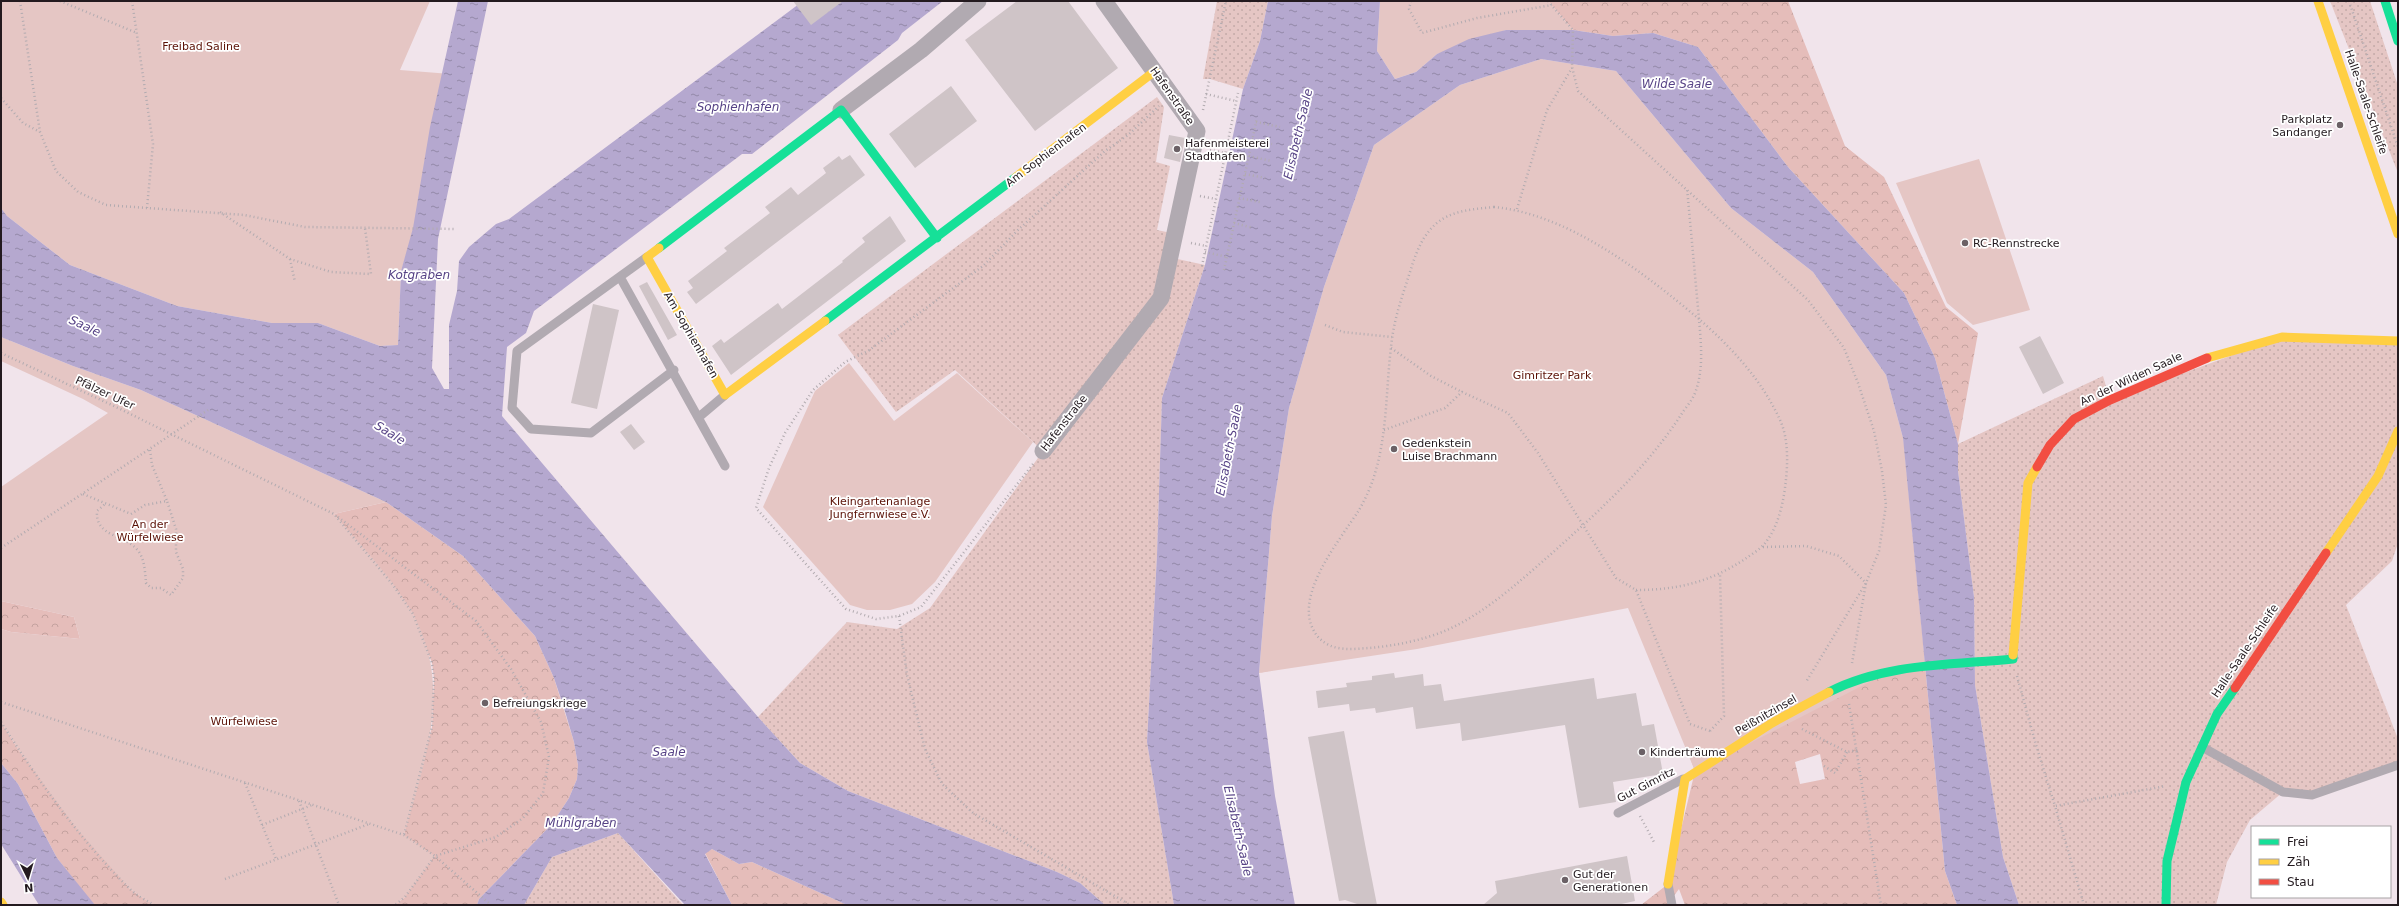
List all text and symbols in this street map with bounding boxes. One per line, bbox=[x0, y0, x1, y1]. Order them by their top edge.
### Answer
park label: Freibad Saline bbox=[162, 40, 240, 53]
street label: Halle-Saale-Schleife bbox=[2342, 48, 2390, 156]
street label: Hafenstraße bbox=[1147, 65, 1197, 128]
water label: Wilde Saale bbox=[1642, 77, 1712, 91]
water label: Elisabeth-Saale bbox=[1281, 87, 1315, 181]
water label: Sophienhafen bbox=[697, 100, 779, 114]
place label: Parkplatz Sandanger bbox=[2272, 113, 2332, 139]
street label: Am Sophienhafen bbox=[1003, 120, 1089, 190]
marker: Parkplatz Sandanger bbox=[2335, 120, 2345, 130]
place label: Hafenmeisterei Stadthafen bbox=[1185, 137, 1269, 163]
marker: Hafenmeisterei Stadthafen bbox=[1172, 144, 1182, 154]
place label: RC-Rennstrecke bbox=[1973, 237, 2060, 250]
marker: RC-Rennstrecke bbox=[1960, 238, 1970, 248]
water label: Kotgraben bbox=[388, 268, 450, 282]
street label: Am Sophienhafen bbox=[661, 290, 721, 380]
water label: Saale bbox=[67, 313, 103, 339]
street label: An der Wilden Saale bbox=[2078, 350, 2184, 408]
park label: Gimritzer Park bbox=[1513, 369, 1592, 382]
street label: Pfälzer Ufer bbox=[73, 374, 137, 413]
street label: Hafenstraße bbox=[1038, 392, 1090, 454]
water label: Elisabeth-Saale bbox=[1213, 403, 1245, 497]
water label: Saale bbox=[372, 418, 408, 448]
place label: Gedenkstein Luise Brachmann bbox=[1402, 437, 1497, 463]
marker: Gedenkstein Luise Brachmann bbox=[1389, 444, 1399, 454]
park label: Kleingartenanlage Jungfernwiese e.V. bbox=[829, 495, 931, 521]
park label: An der Würfelwiese bbox=[117, 518, 184, 544]
street label: Halle-Saale-Schleife bbox=[2209, 602, 2281, 700]
street label: Peißnitzinsel bbox=[1733, 692, 1799, 738]
place label: Befreiungskriege bbox=[493, 697, 587, 710]
marker: Befreiungskriege bbox=[480, 698, 490, 708]
park label: Würfelwiese bbox=[211, 715, 278, 728]
water label: Saale bbox=[652, 745, 686, 759]
place label: Kinderträume bbox=[1650, 746, 1726, 759]
marker: Kinderträume bbox=[1637, 747, 1647, 757]
street label: Gut Gimritz bbox=[1615, 765, 1677, 805]
water label: Elisabeth-Saale bbox=[1221, 784, 1255, 878]
water label: Mühlgraben bbox=[545, 816, 617, 830]
legend bbox=[2251, 826, 2391, 898]
text: Frei bbox=[2287, 835, 2308, 849]
text: Zäh bbox=[2287, 855, 2310, 869]
north arrow bbox=[8, 858, 48, 898]
place label: Gut der Generationen bbox=[1573, 868, 1648, 894]
marker: Gut der Generationen bbox=[1560, 875, 1570, 885]
text: Stau bbox=[2287, 875, 2314, 889]
text: N bbox=[24, 881, 34, 894]

